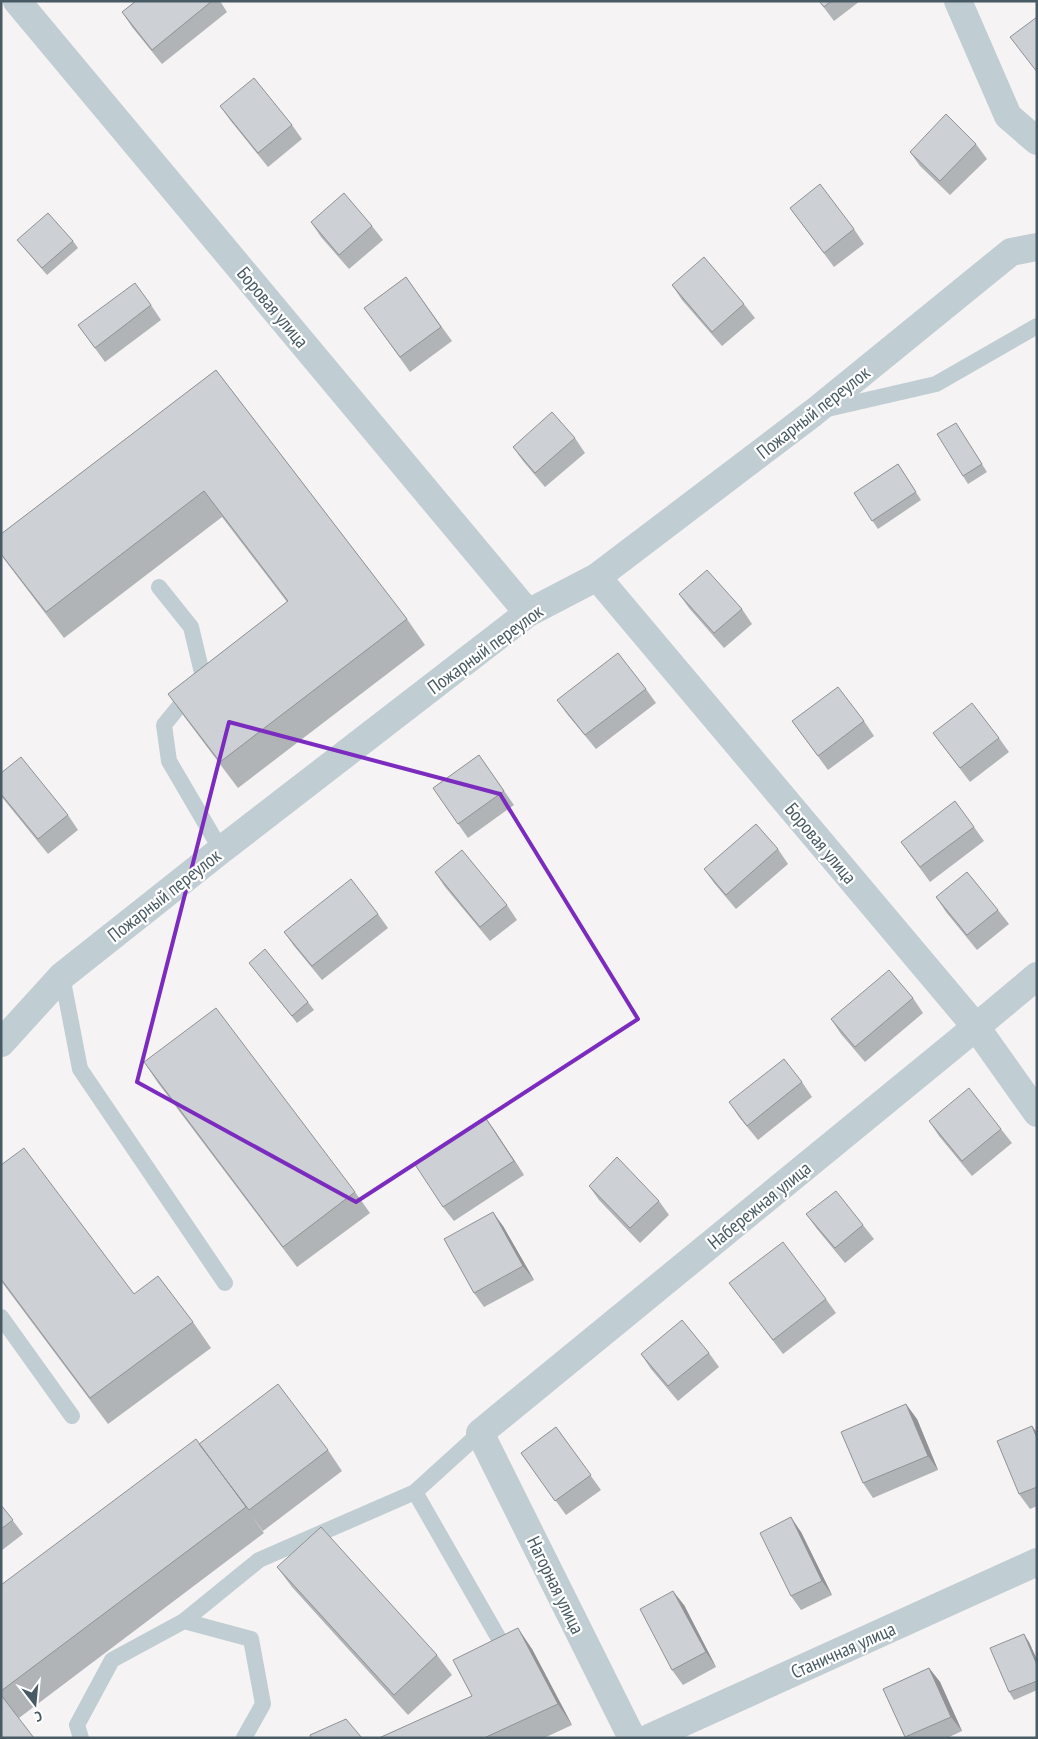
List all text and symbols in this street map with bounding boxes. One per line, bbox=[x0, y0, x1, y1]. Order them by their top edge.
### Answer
street label: Боровая улица bbox=[232, 261, 314, 353]
street label: Пожарный переулок bbox=[752, 360, 875, 464]
street label: Пожарный переулок bbox=[422, 599, 548, 699]
street label: Боровая улица bbox=[780, 797, 862, 889]
street label: Пожарный переулок bbox=[103, 843, 226, 947]
street label: Набережная улица bbox=[702, 1156, 816, 1254]
street label: Нагорная улица bbox=[522, 1532, 590, 1638]
street label: Станичная улица bbox=[787, 1616, 899, 1684]
north arrow bbox=[10, 1679, 60, 1729]
text: С bbox=[32, 1707, 44, 1726]

